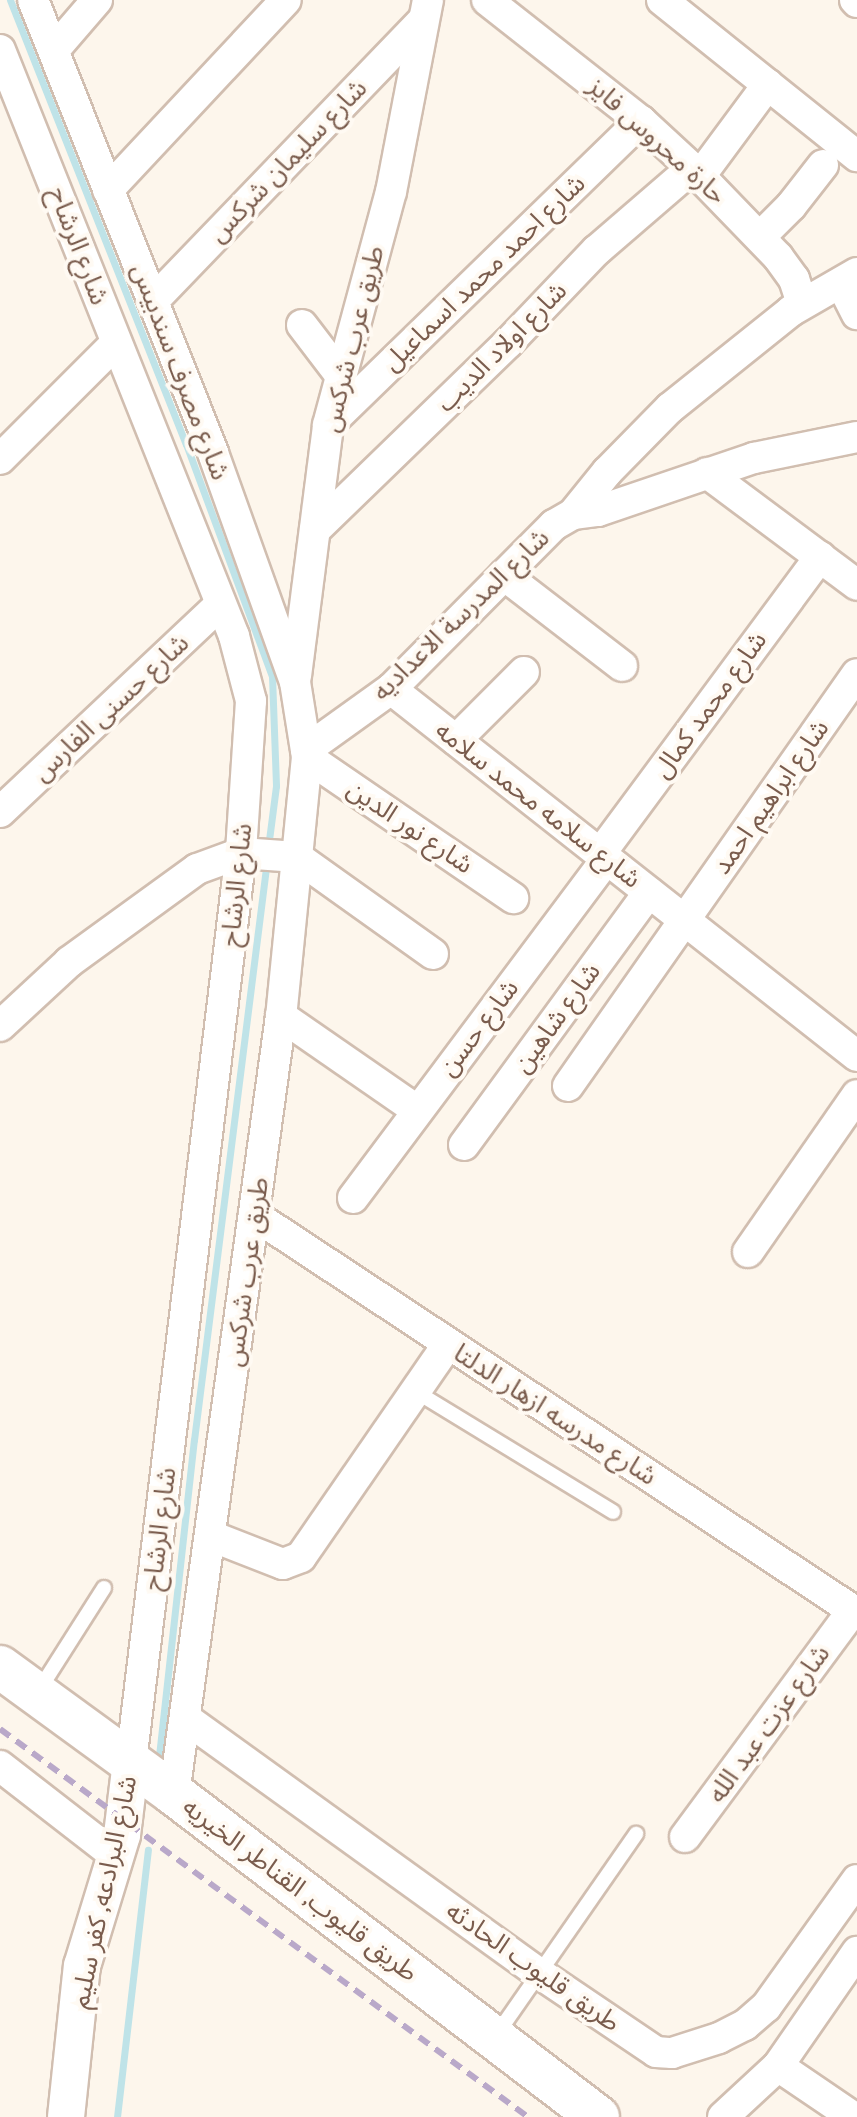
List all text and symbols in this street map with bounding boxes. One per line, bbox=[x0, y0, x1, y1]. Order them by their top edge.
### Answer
street label: حارة محروس فايز bbox=[582, 71, 732, 211]
street label: شارع سليمان شركس bbox=[202, 73, 374, 249]
street label: شارع احمد محمد اسماعيل bbox=[376, 168, 592, 378]
street label: شارع الرشاح bbox=[41, 183, 115, 309]
street label: طريق عرب شركس bbox=[315, 243, 391, 435]
street label: شارع مصرف سندبيس bbox=[124, 259, 236, 485]
street label: شارع اولاد الديب bbox=[430, 275, 574, 419]
street label: شارع المدرسة الاعداديه bbox=[366, 523, 556, 707]
street label: شارع محمد كمال bbox=[646, 626, 774, 784]
street label: شارع حسنى الفارس bbox=[26, 628, 196, 788]
street label: شارع ابراهيم احمد bbox=[706, 714, 836, 880]
street label: شارع سلامه محمد سلامه bbox=[429, 715, 647, 895]
street label: شارع نور الدين bbox=[341, 773, 479, 881]
street label: شارع الرشاح bbox=[215, 822, 259, 948]
street label: شارع شاهين bbox=[507, 957, 607, 1079]
street label: شارع حسن bbox=[432, 973, 526, 1083]
street label: طريق عرب شركس bbox=[218, 1175, 276, 1369]
street label: شارع مدرسه ازهار الدلتا bbox=[448, 1338, 662, 1492]
street label: شارع الرشاح bbox=[137, 1466, 183, 1592]
street label: شارع عزت عبد الله bbox=[701, 1639, 837, 1809]
street label: شارع البرادعه, كفر سليم bbox=[64, 1773, 144, 2011]
street label: طريق قليوب, القناطر الخيريه bbox=[176, 1791, 424, 1989]
street label: طريق قليوب الحادثه bbox=[440, 1895, 626, 2039]

